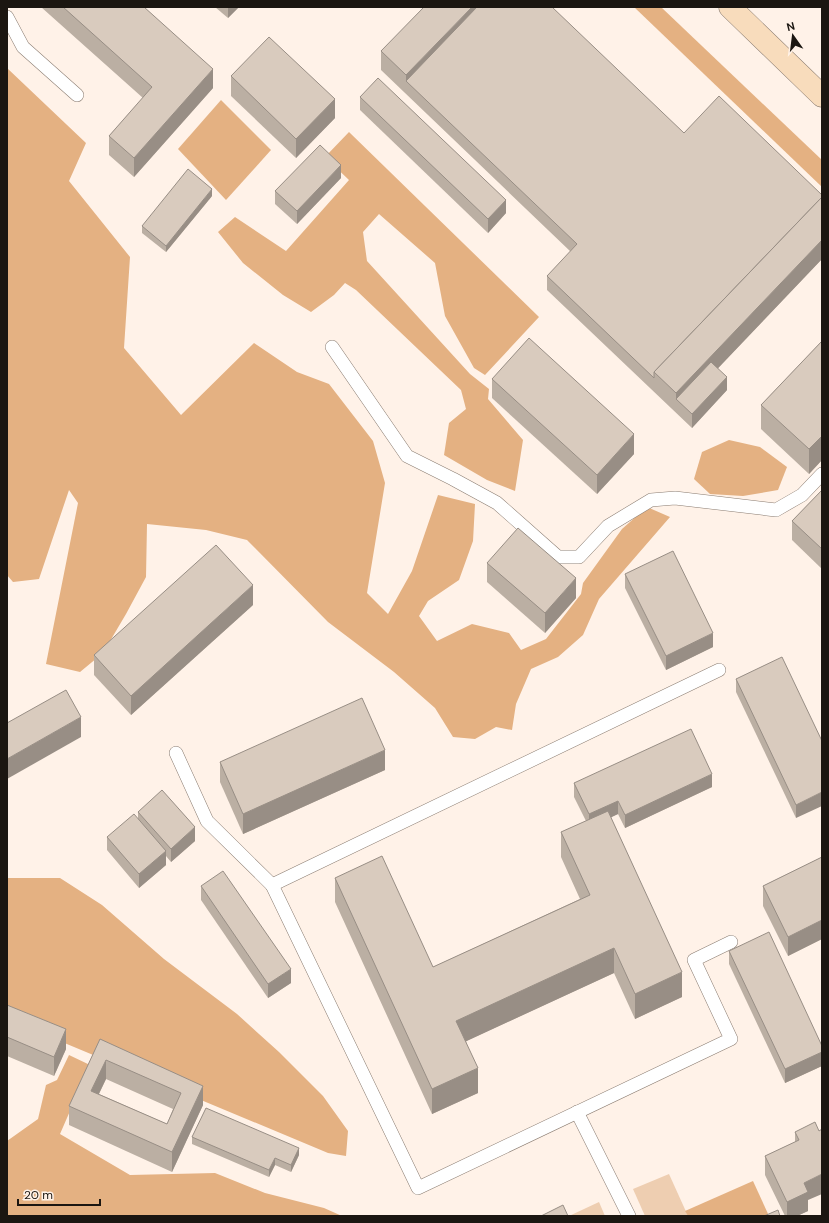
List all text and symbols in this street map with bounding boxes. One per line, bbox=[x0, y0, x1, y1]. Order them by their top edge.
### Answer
north arrow bbox=[773, 16, 813, 56]
text: N bbox=[785, 19, 796, 34]
scale bar bbox=[18, 1181, 100, 1207]
text: 20 m bbox=[24, 1187, 53, 1203]

